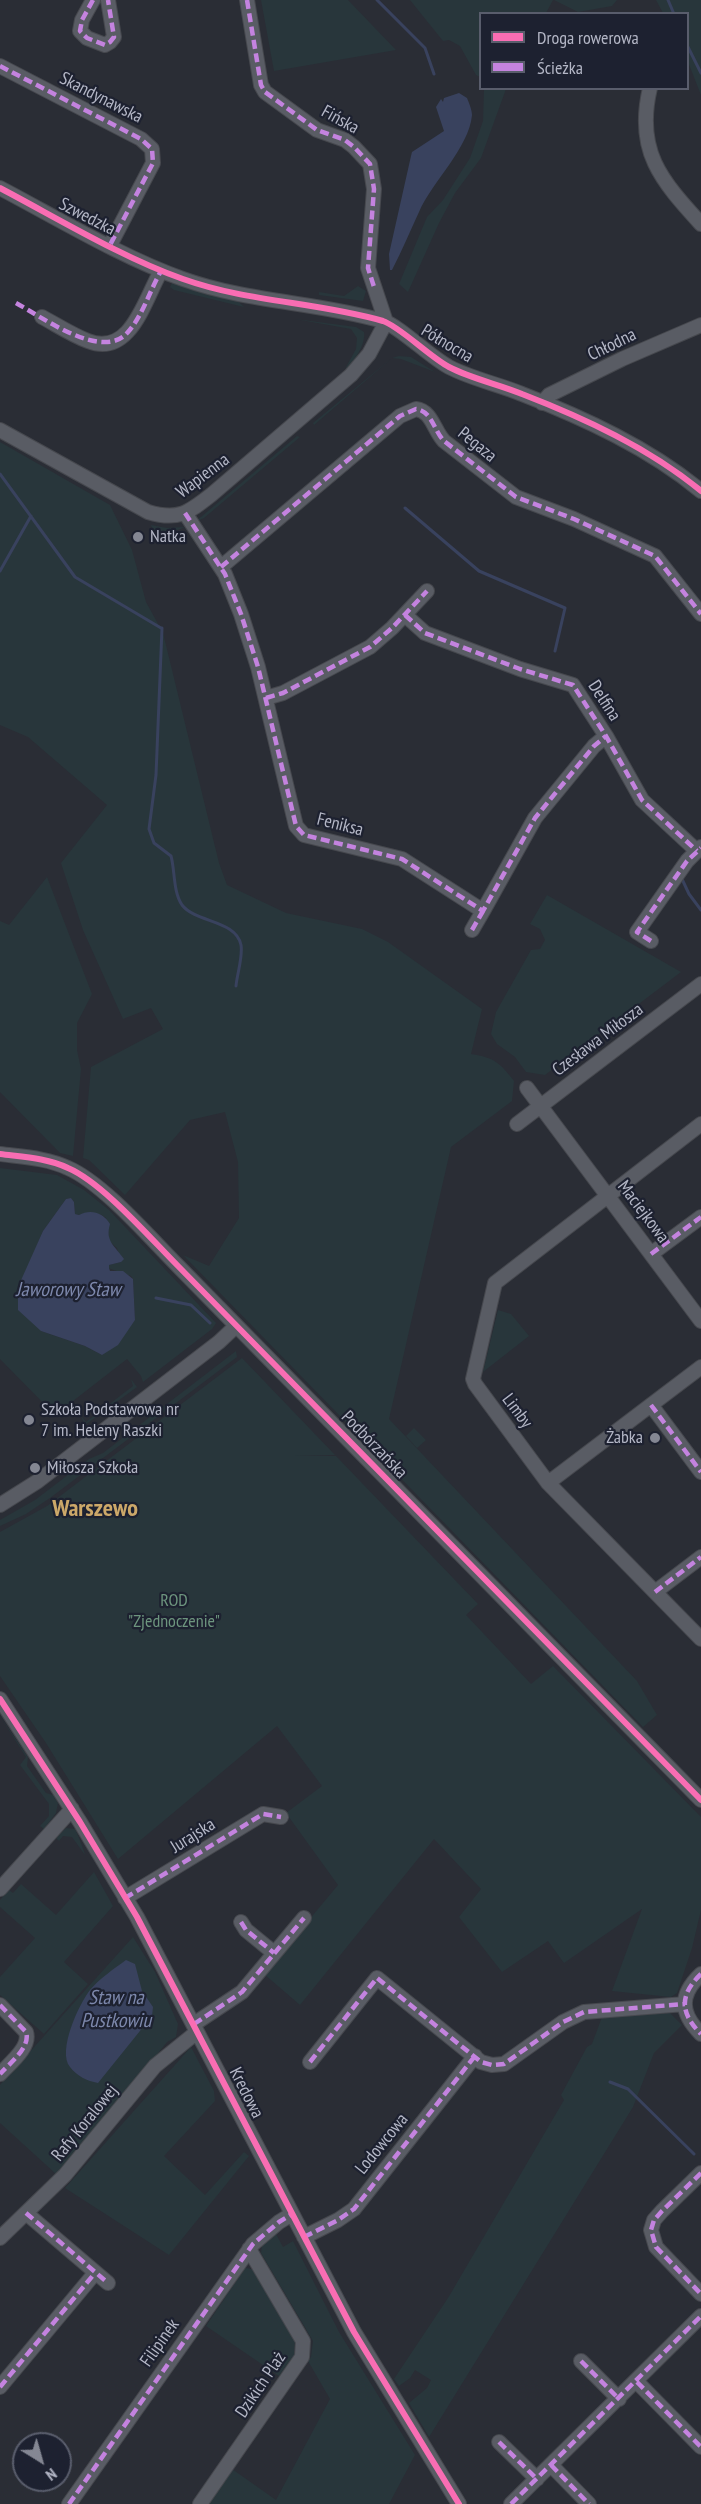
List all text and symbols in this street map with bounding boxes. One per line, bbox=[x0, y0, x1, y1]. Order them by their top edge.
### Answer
legend bbox=[479, 12, 689, 90]
text: Droga rowerowa bbox=[537, 26, 639, 49]
text: Ścieżka bbox=[537, 56, 583, 79]
street label: Skandynawska bbox=[56, 68, 146, 128]
street label: Fińska bbox=[317, 101, 363, 139]
street label: Szwedzka bbox=[55, 194, 119, 240]
street label: Północna bbox=[417, 320, 477, 368]
street label: Chłodna bbox=[584, 324, 640, 366]
street label: Pegaza bbox=[453, 423, 501, 467]
street label: Wapienna bbox=[172, 449, 234, 503]
place label: Natka bbox=[150, 526, 186, 548]
marker: Natka bbox=[131, 530, 145, 544]
street label: Delfina bbox=[583, 677, 625, 725]
street label: Feniksa bbox=[315, 809, 365, 841]
street label: Czesława Miłosza bbox=[548, 999, 648, 1081]
street label: Maciejkowa bbox=[613, 1177, 673, 1247]
water label: Jaworowy Staw bbox=[16, 1278, 120, 1302]
street label: Limby bbox=[497, 1390, 537, 1432]
place label: Szkoła Podstawowa nr 7 im. Heleny Raszki bbox=[41, 1399, 179, 1442]
street label: Podbórzańska bbox=[337, 1407, 411, 1483]
marker: Szkoła Podstawowa nr 7 im. Heleny Raszki bbox=[22, 1413, 36, 1427]
place label: Żabka bbox=[606, 1427, 643, 1449]
marker: Żabka bbox=[648, 1431, 662, 1445]
place label: Miłosza Szkoła bbox=[47, 1457, 138, 1479]
marker: Miłosza Szkoła bbox=[28, 1461, 42, 1475]
district label: Warszewo bbox=[52, 1495, 138, 1523]
park label: ROD "Zjednoczenie" bbox=[128, 1590, 220, 1632]
street label: Jurajska bbox=[167, 1814, 219, 1858]
water label: Staw na Pustkowiu bbox=[81, 1986, 151, 2033]
street label: Kredowa bbox=[224, 2064, 268, 2122]
street label: Rafy Koralowej bbox=[47, 2080, 123, 2166]
street label: Lodowcowa bbox=[351, 2109, 413, 2179]
street label: Filipinek bbox=[136, 2315, 184, 2371]
street label: Dzikich Plaż bbox=[231, 2348, 291, 2422]
north arrow bbox=[12, 2432, 72, 2492]
text: N bbox=[42, 2464, 61, 2485]

